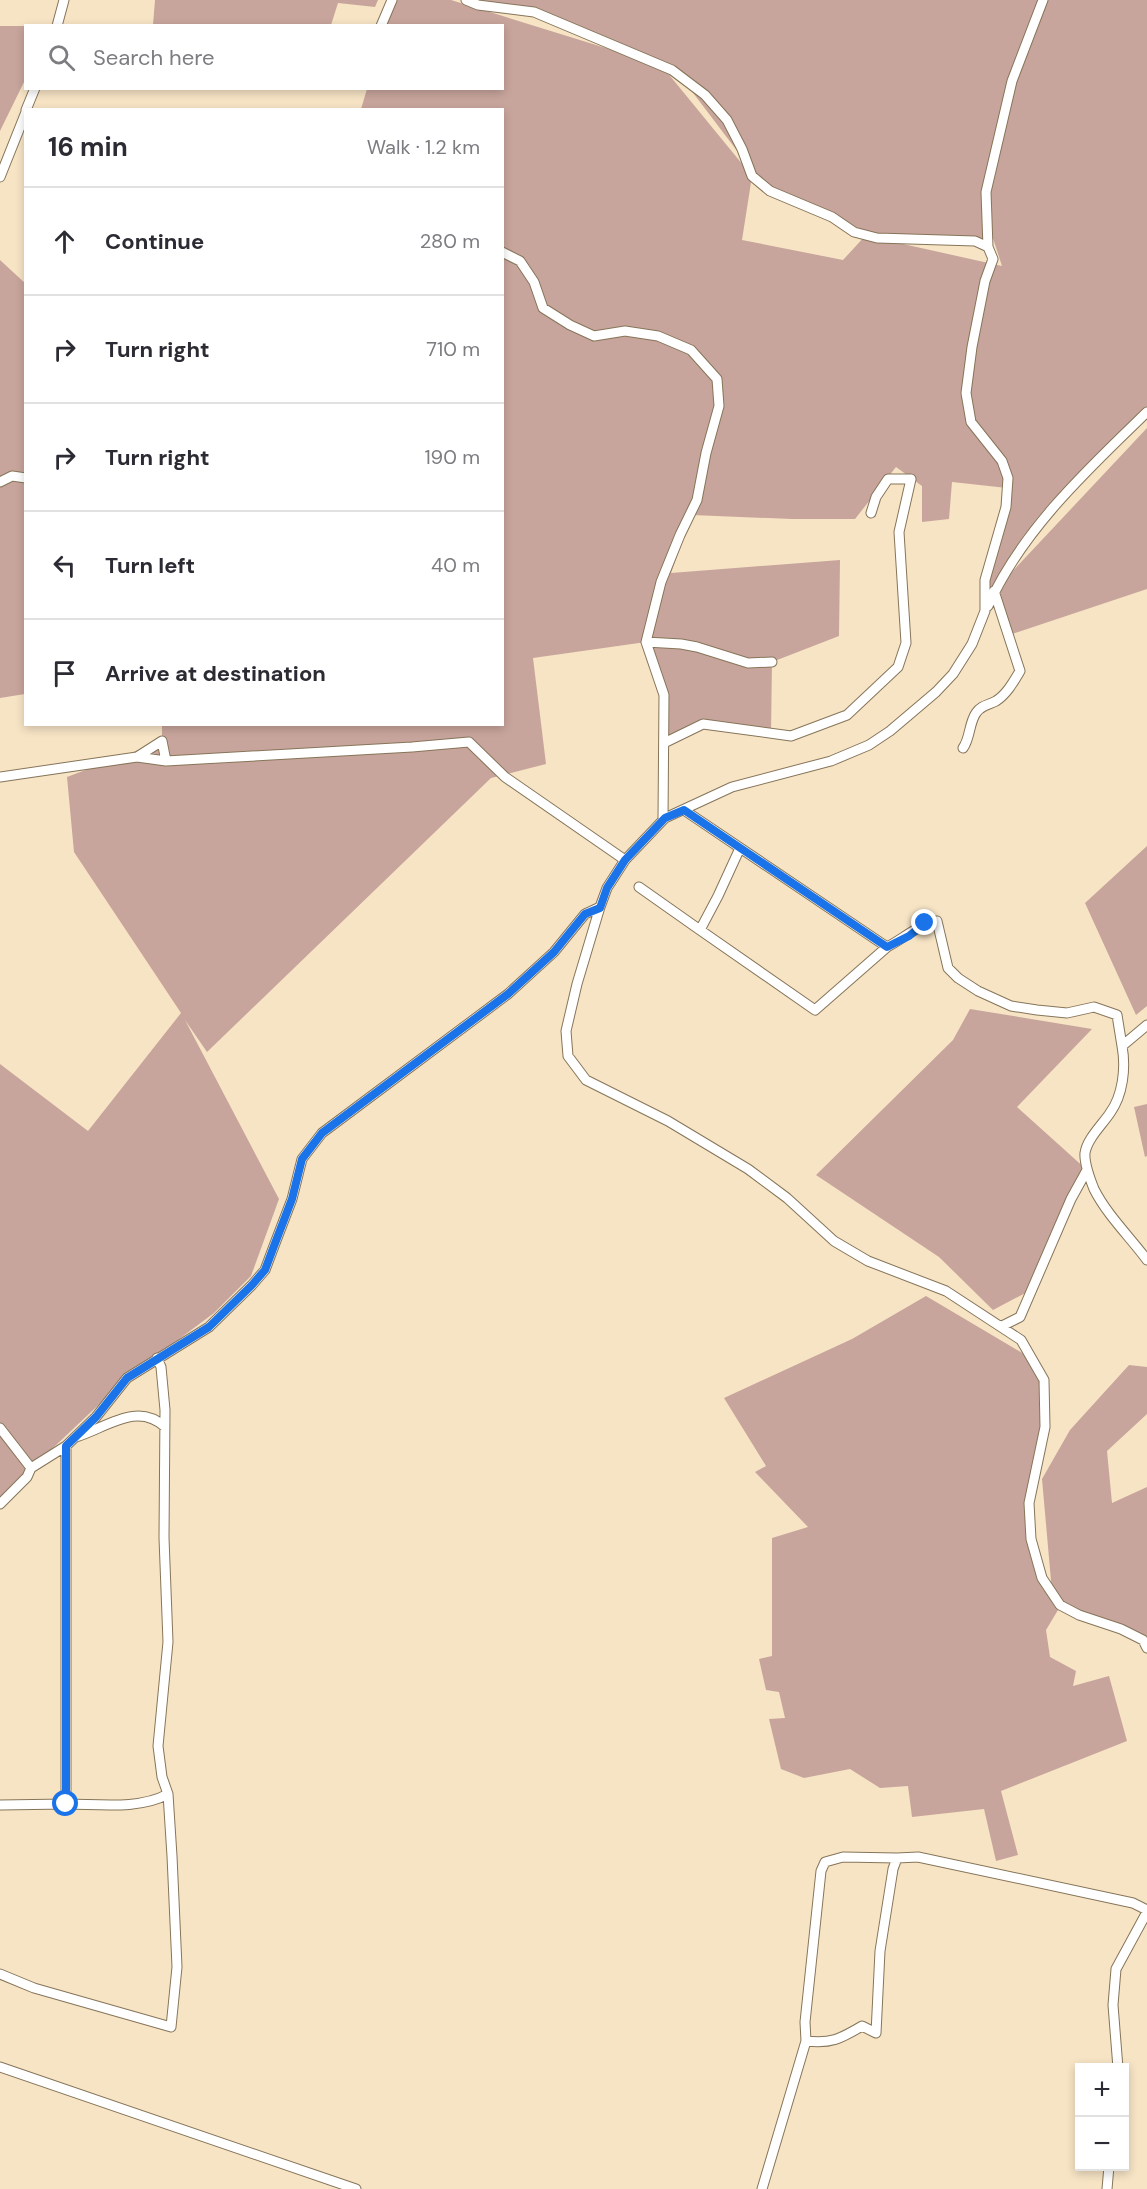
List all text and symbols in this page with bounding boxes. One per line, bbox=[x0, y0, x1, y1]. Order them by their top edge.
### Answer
search box bbox=[24, 24, 504, 90]
icon: search bbox=[45, 41, 78, 74]
text: Search here bbox=[93, 43, 214, 72]
text: 16 min bbox=[48, 130, 128, 164]
text: Walk · 1.2 km bbox=[367, 134, 480, 160]
icon: ahead bbox=[48, 225, 81, 258]
text: Continue bbox=[105, 227, 204, 256]
text: 280 m bbox=[420, 228, 480, 254]
icon: right bbox=[48, 333, 81, 366]
text: Turn right bbox=[105, 335, 210, 364]
text: 710 m bbox=[426, 336, 480, 362]
icon: right bbox=[48, 441, 81, 474]
text: Turn right bbox=[105, 443, 210, 472]
text: 190 m bbox=[424, 444, 480, 470]
icon: left bbox=[48, 549, 81, 582]
text: Turn left bbox=[105, 551, 195, 580]
text: 40 m bbox=[431, 552, 480, 578]
icon: arrive bbox=[48, 657, 81, 690]
text: Arrive at destination bbox=[105, 659, 326, 688]
route end bbox=[911, 909, 937, 935]
route start bbox=[52, 1790, 78, 1816]
map controls bbox=[1075, 2063, 1129, 2171]
button: + bbox=[1075, 2063, 1129, 2117]
button: − bbox=[1075, 2117, 1129, 2171]

